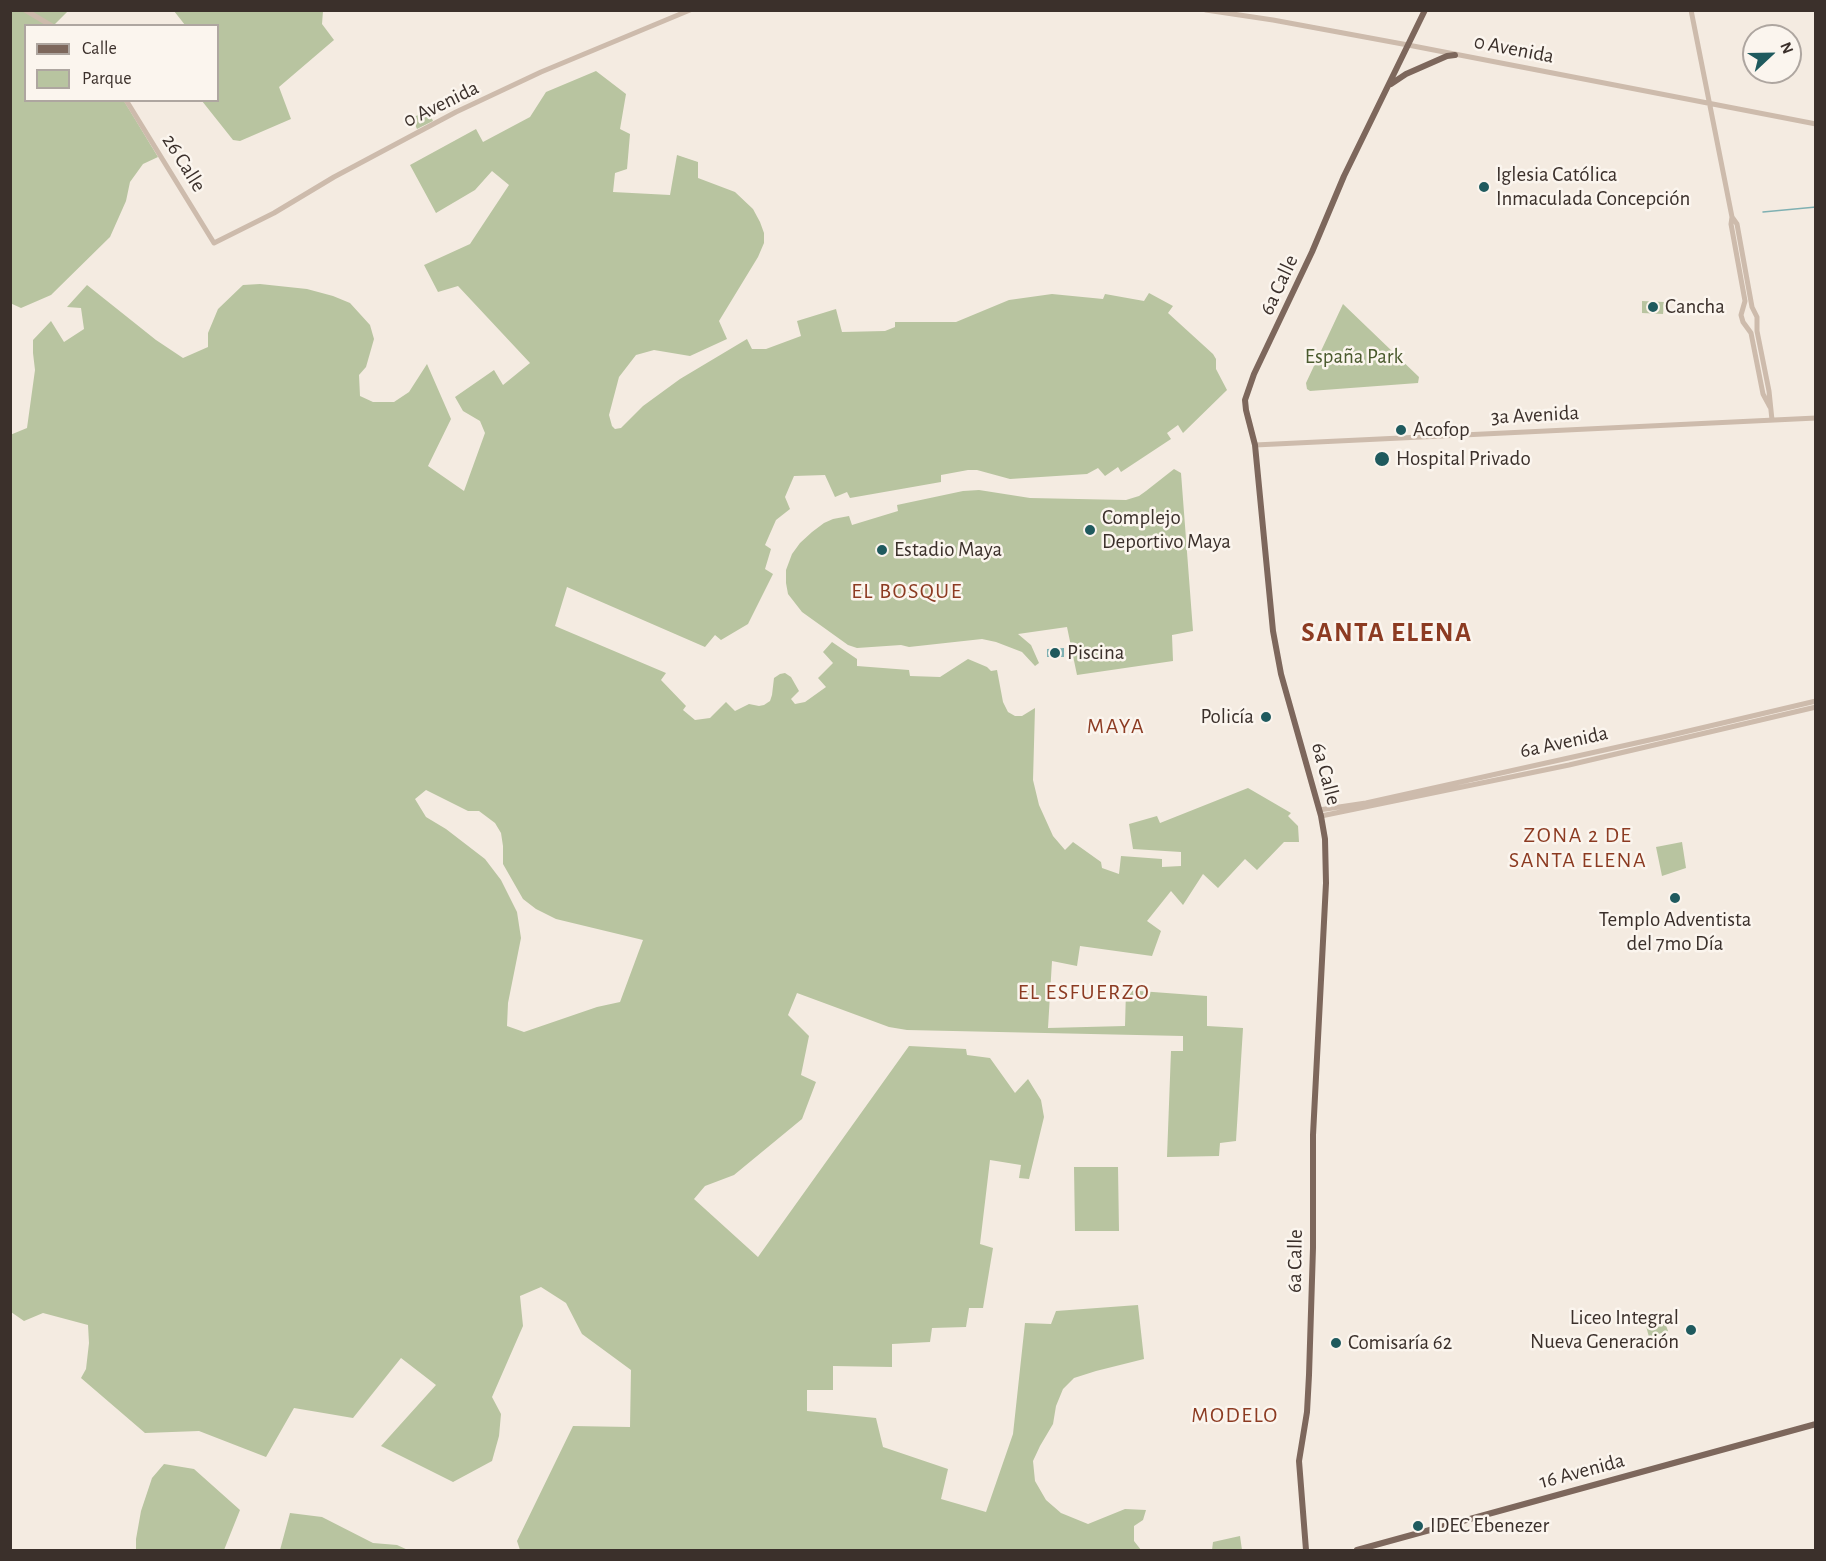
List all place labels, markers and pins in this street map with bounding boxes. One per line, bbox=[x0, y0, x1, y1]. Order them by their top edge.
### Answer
place label: Iglesia Católica Inmaculada Concepción bbox=[1496, 162, 1690, 212]
marker: Iglesia Católica Inmaculada Concepción bbox=[1477, 180, 1491, 194]
place label: Cancha bbox=[1665, 294, 1725, 320]
marker: Cancha bbox=[1646, 300, 1660, 314]
place label: Acofop bbox=[1413, 417, 1470, 443]
marker: Acofop bbox=[1394, 423, 1408, 437]
place label: Hospital Privado bbox=[1396, 446, 1531, 472]
marker: Hospital Privado bbox=[1373, 450, 1391, 468]
place label: Complejo Deportivo Maya bbox=[1102, 505, 1231, 555]
marker: Complejo Deportivo Maya bbox=[1083, 523, 1097, 537]
place label: Estadio Maya bbox=[894, 537, 1002, 563]
marker: Estadio Maya bbox=[875, 543, 889, 557]
place label: Piscina bbox=[1067, 640, 1124, 666]
marker: Piscina bbox=[1048, 646, 1062, 660]
place label: Policía bbox=[1201, 704, 1254, 730]
marker: Policía bbox=[1259, 710, 1273, 724]
marker: Templo Adventista del 7mo Día bbox=[1668, 891, 1682, 905]
place label: Templo Adventista del 7mo Día bbox=[1599, 907, 1751, 957]
place label: Liceo Integral Nueva Generación bbox=[1530, 1305, 1679, 1355]
marker: Liceo Integral Nueva Generación bbox=[1684, 1323, 1698, 1337]
place label: Comisaría 62 bbox=[1348, 1330, 1452, 1356]
marker: Comisaría 62 bbox=[1329, 1336, 1343, 1350]
place label: IDEC Ebenezer bbox=[1430, 1513, 1549, 1539]
marker: IDEC Ebenezer bbox=[1411, 1519, 1425, 1533]

